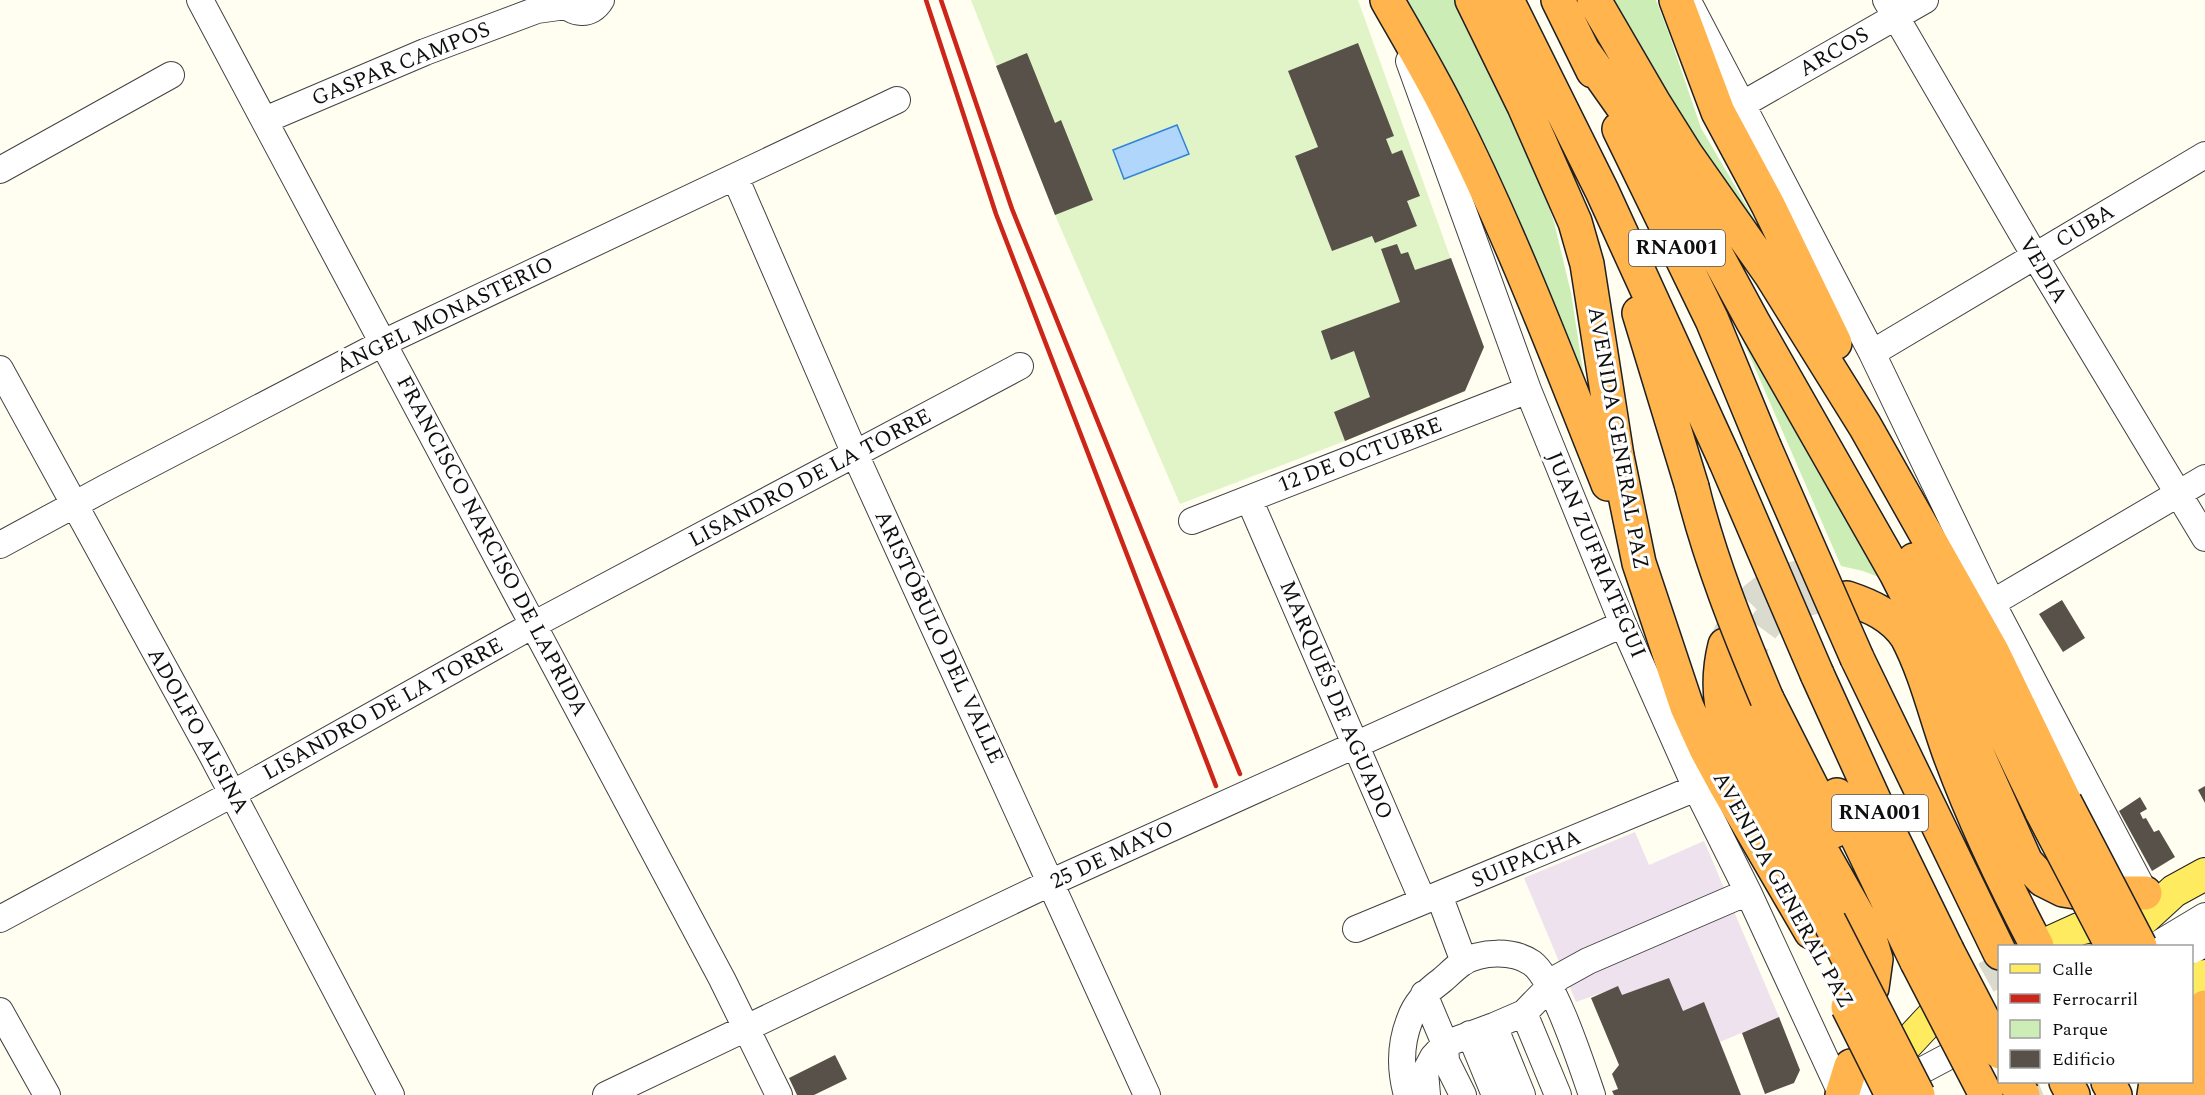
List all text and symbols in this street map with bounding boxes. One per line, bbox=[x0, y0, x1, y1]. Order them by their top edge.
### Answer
street label: GASPAR CAMPOS bbox=[307, 13, 495, 115]
street label: ARCOS bbox=[1793, 19, 1875, 85]
street label: CUBA bbox=[2049, 195, 2121, 257]
road number: RNA001 bbox=[1629, 230, 1725, 266]
street label: VEDIA bbox=[2010, 230, 2076, 310]
street label: ÁNGEL MONASTERIO bbox=[331, 248, 559, 382]
street label: AVENIDA GENERAL PAZ bbox=[1579, 304, 1657, 572]
street label: FRANCISCO NARCISO DE LAPRIDA bbox=[388, 370, 596, 722]
street label: LISANDRO DE LA TORRE bbox=[683, 400, 937, 556]
street label: 12 DE OCTUBRE bbox=[1273, 408, 1447, 502]
street label: JUAN ZUFRIATEGUI bbox=[1538, 447, 1654, 663]
street label: ARISTÓBULO DEL VALLE bbox=[866, 505, 1012, 769]
street label: MARQUÉS DE AGUADO bbox=[1271, 575, 1401, 825]
street label: LISANDRO DE LA TORRE bbox=[257, 629, 509, 789]
street label: ADOLFO ALSINA bbox=[138, 642, 258, 820]
street label: AVENIDA GENERAL PAZ bbox=[1704, 766, 1862, 1014]
road number: RNA001 bbox=[1832, 795, 1928, 831]
street label: 25 DE MAYO bbox=[1045, 812, 1179, 898]
street label: SUIPACHA bbox=[1466, 821, 1586, 897]
legend bbox=[1998, 945, 2193, 1083]
text: Calle bbox=[2052, 956, 2093, 983]
text: Ferrocarril bbox=[2052, 986, 2138, 1013]
text: Parque bbox=[2052, 1016, 2108, 1043]
text: Edificio bbox=[2052, 1046, 2115, 1073]

